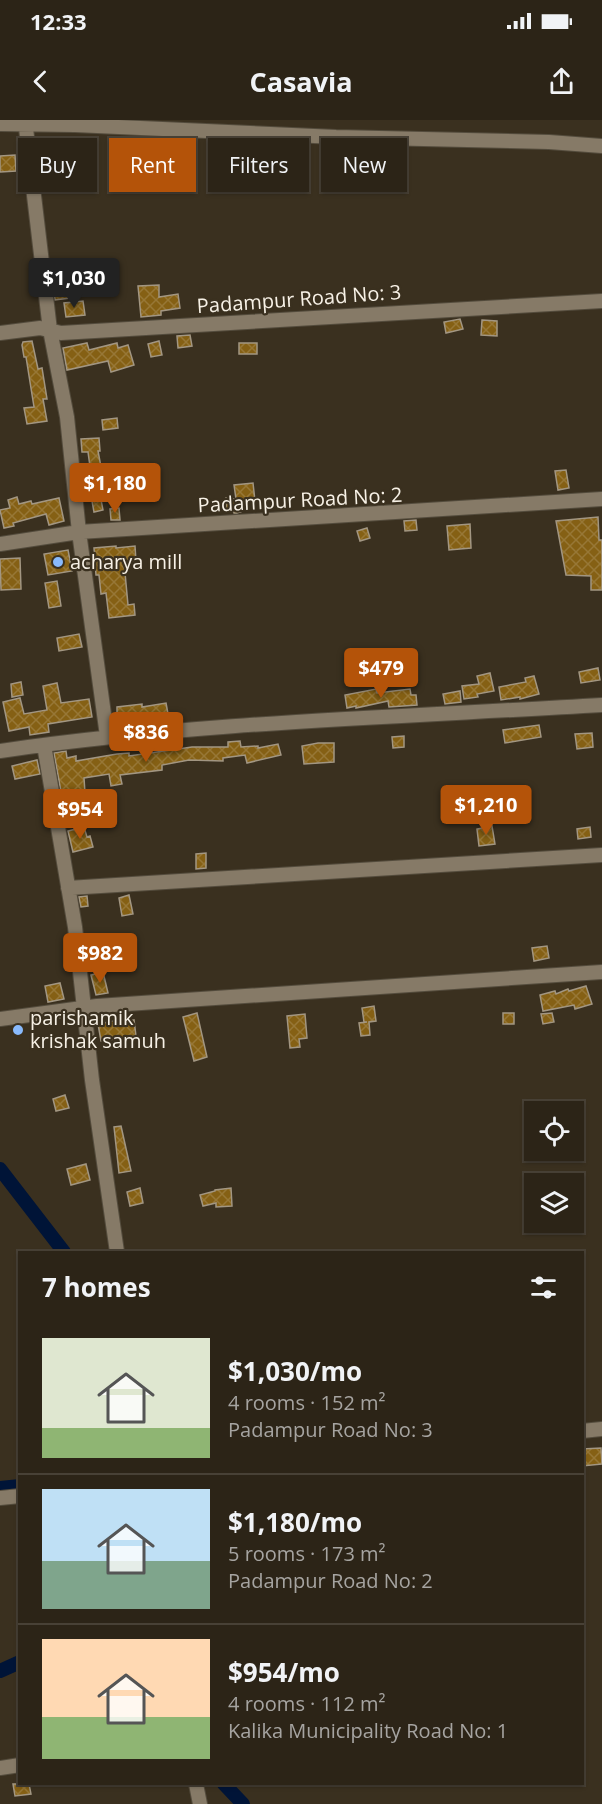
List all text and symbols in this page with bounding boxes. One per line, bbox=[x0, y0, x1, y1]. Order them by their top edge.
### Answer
text: 12:33 bbox=[30, 6, 87, 36]
text: Casavia bbox=[249, 63, 353, 100]
icon: back bbox=[24, 65, 57, 98]
icon: share bbox=[545, 65, 578, 98]
chip: Buy bbox=[18, 138, 97, 192]
chip: Rent bbox=[109, 138, 196, 192]
chip: Filters bbox=[208, 138, 309, 192]
chip: New bbox=[321, 138, 407, 192]
pin: $1,030 bbox=[25, 258, 123, 309]
text: $1,030 bbox=[43, 264, 105, 291]
street label: Padampur Road No: 3 bbox=[196, 278, 402, 319]
pin: $1,180 bbox=[66, 463, 164, 514]
text: $1,180 bbox=[84, 469, 146, 496]
street label: Padampur Road No: 2 bbox=[197, 481, 403, 518]
place label: acharya mill bbox=[70, 548, 182, 575]
marker: acharya mill bbox=[51, 555, 65, 569]
pin: $479 bbox=[345, 648, 417, 699]
text: $479 bbox=[358, 654, 404, 681]
pin: $836 bbox=[110, 712, 182, 763]
text: $836 bbox=[123, 718, 169, 745]
pin: $1,210 bbox=[437, 785, 535, 836]
pin: $954 bbox=[44, 789, 116, 840]
text: $1,210 bbox=[455, 791, 517, 818]
text: $954 bbox=[57, 795, 103, 822]
pin: $982 bbox=[64, 933, 136, 984]
text: $982 bbox=[77, 939, 123, 966]
place label: parishamik krishak samuh bbox=[30, 1004, 166, 1054]
marker: parishamik krishak samuh bbox=[11, 1023, 25, 1037]
map controls bbox=[524, 1101, 584, 1233]
button: locate bbox=[524, 1101, 584, 1161]
button: layers bbox=[524, 1173, 584, 1233]
text: 7 homes bbox=[42, 1269, 151, 1305]
icon: filters bbox=[527, 1271, 560, 1304]
text: $1,030/mo bbox=[228, 1353, 362, 1389]
icon: home bbox=[90, 1362, 162, 1434]
text: 4 rooms · 152 m² bbox=[228, 1389, 386, 1416]
text: Padampur Road No: 3 bbox=[228, 1416, 433, 1443]
text: $1,180/mo bbox=[228, 1504, 362, 1540]
icon: home bbox=[90, 1513, 162, 1585]
text: 5 rooms · 173 m² bbox=[228, 1540, 386, 1567]
text: Padampur Road No: 2 bbox=[228, 1567, 433, 1594]
text: $954/mo bbox=[228, 1654, 340, 1690]
icon: home bbox=[90, 1663, 162, 1735]
text: 4 rooms · 112 m² bbox=[228, 1690, 386, 1717]
text: Kalika Municipality Road No: 1 bbox=[228, 1717, 508, 1744]

